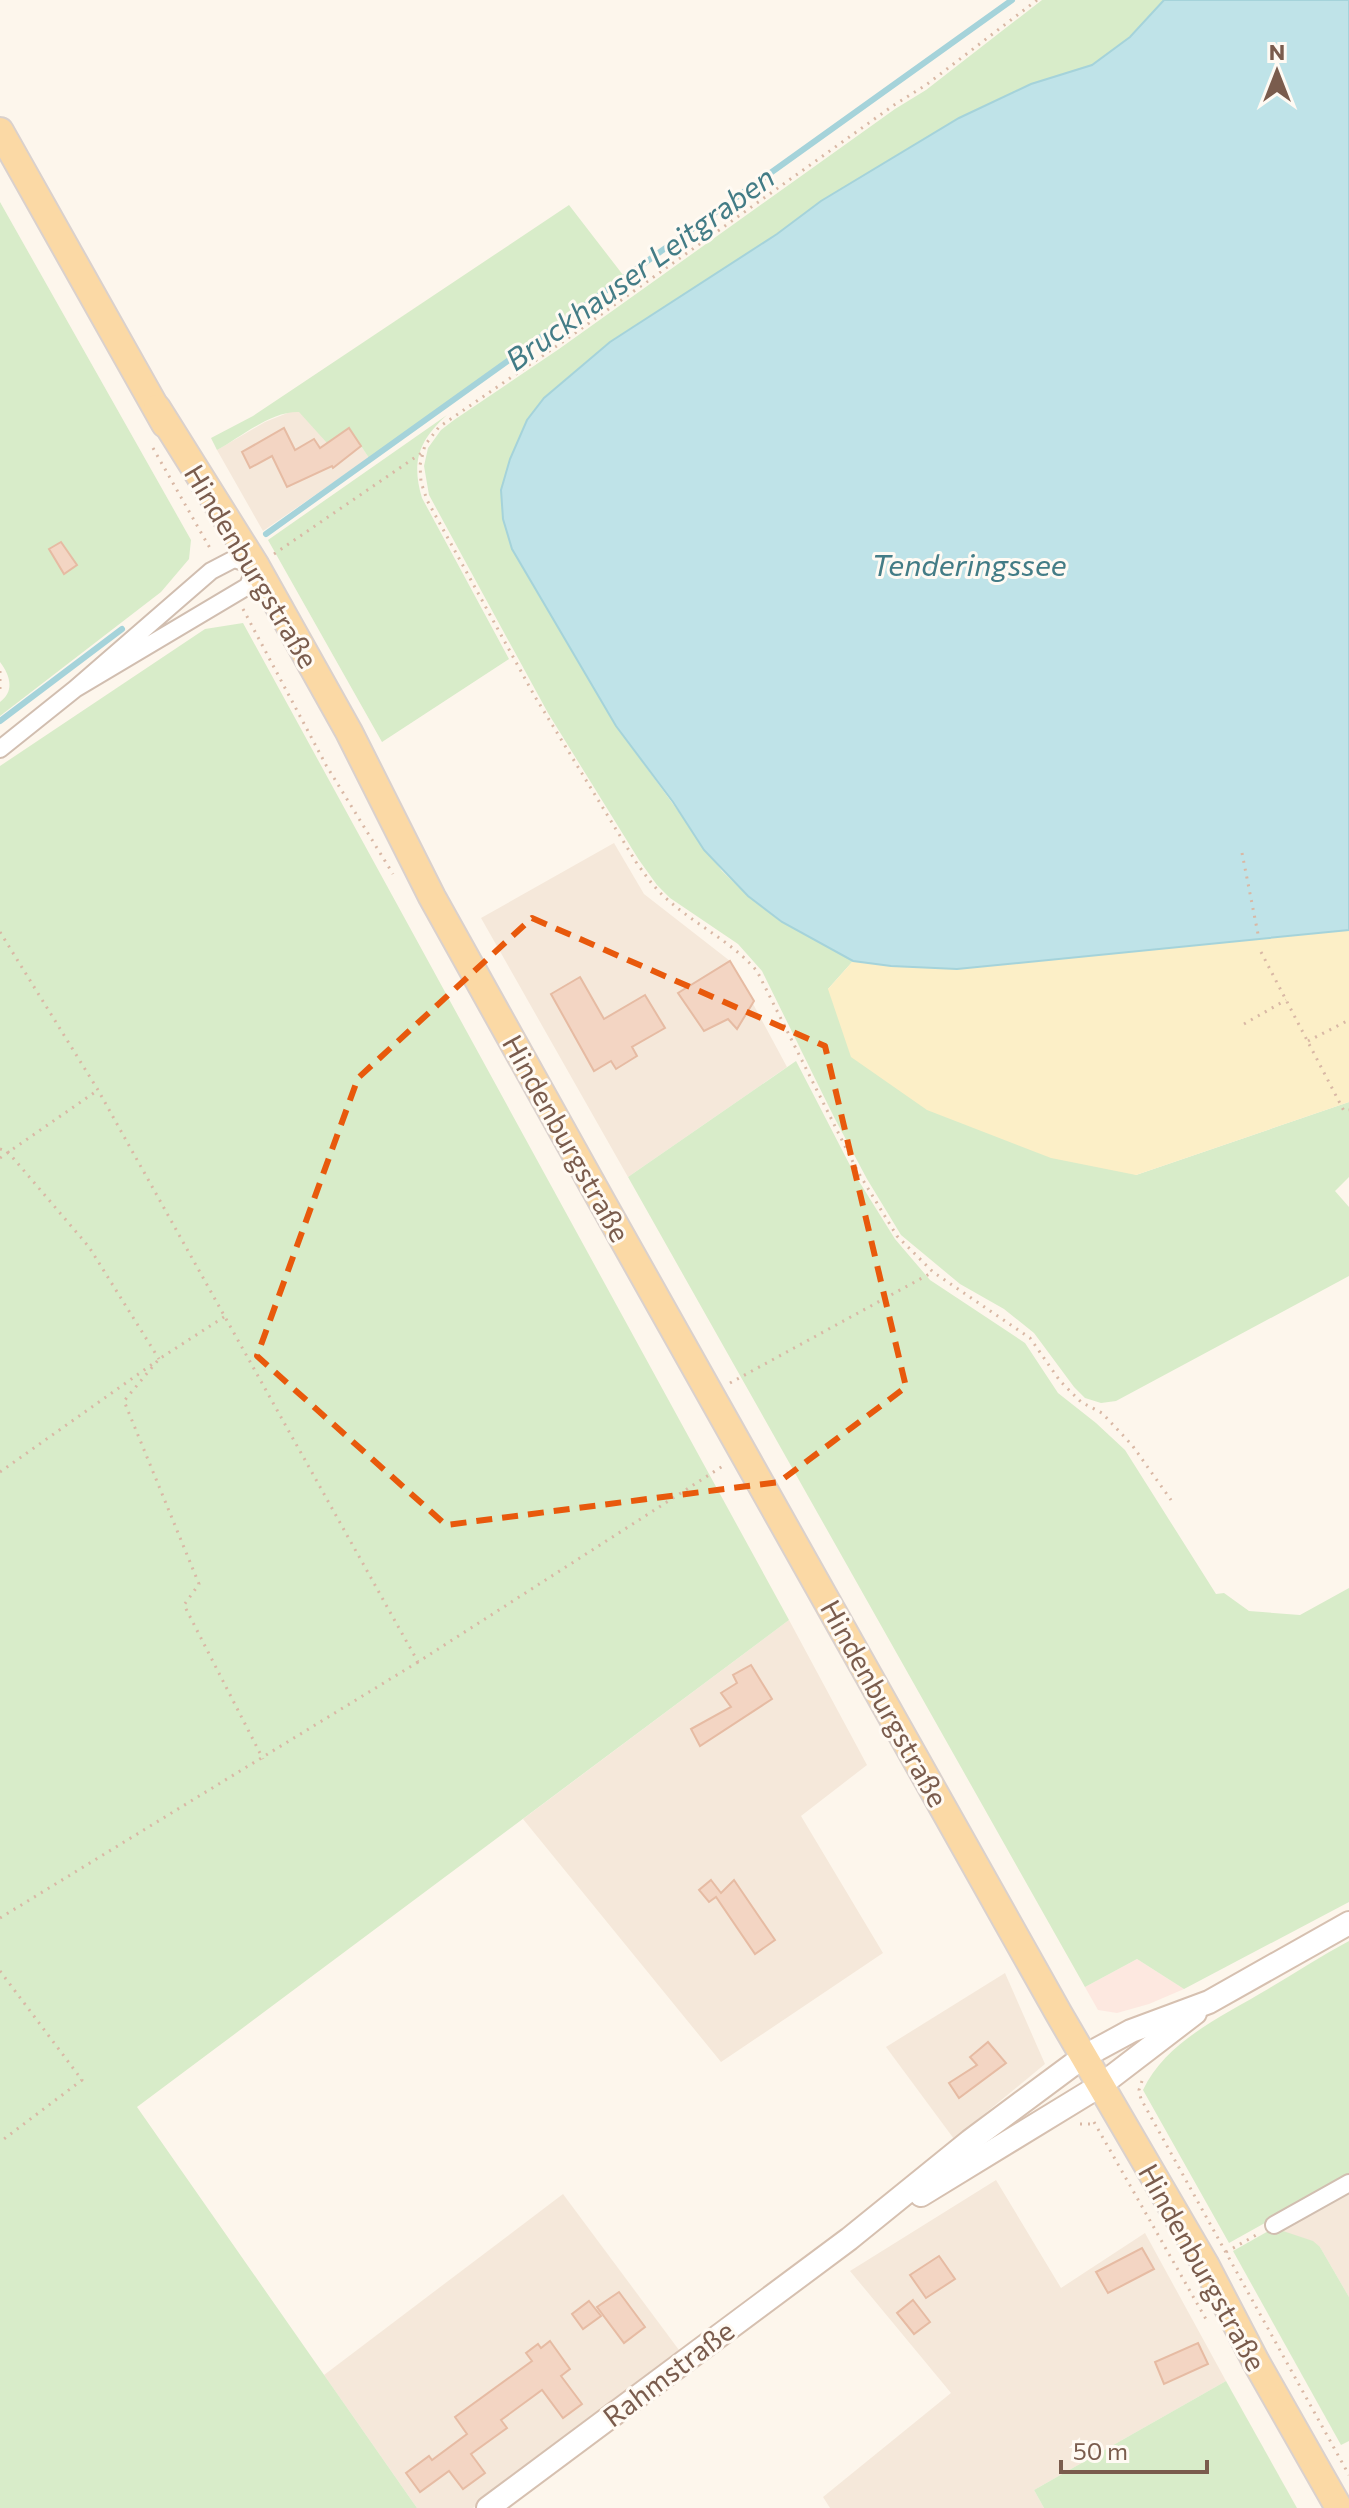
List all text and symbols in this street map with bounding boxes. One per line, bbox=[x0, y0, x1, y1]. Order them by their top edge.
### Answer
north arrow bbox=[1237, 32, 1317, 112]
text: N bbox=[1269, 38, 1285, 65]
water label: Bruckhauser Leitgraben bbox=[497, 157, 781, 377]
street label: Hindenburgstraße bbox=[178, 458, 326, 674]
water label: Tenderingssee bbox=[871, 545, 1067, 582]
street label: Hindenburgstraße bbox=[496, 1029, 638, 1247]
street label: Hindenburgstraße bbox=[814, 1594, 956, 1812]
street label: Hindenburgstraße bbox=[1132, 2158, 1274, 2376]
street label: Rahmstraße bbox=[596, 2313, 740, 2433]
scale bar bbox=[1061, 2424, 1207, 2474]
text: 50 m bbox=[1073, 2436, 1128, 2465]

